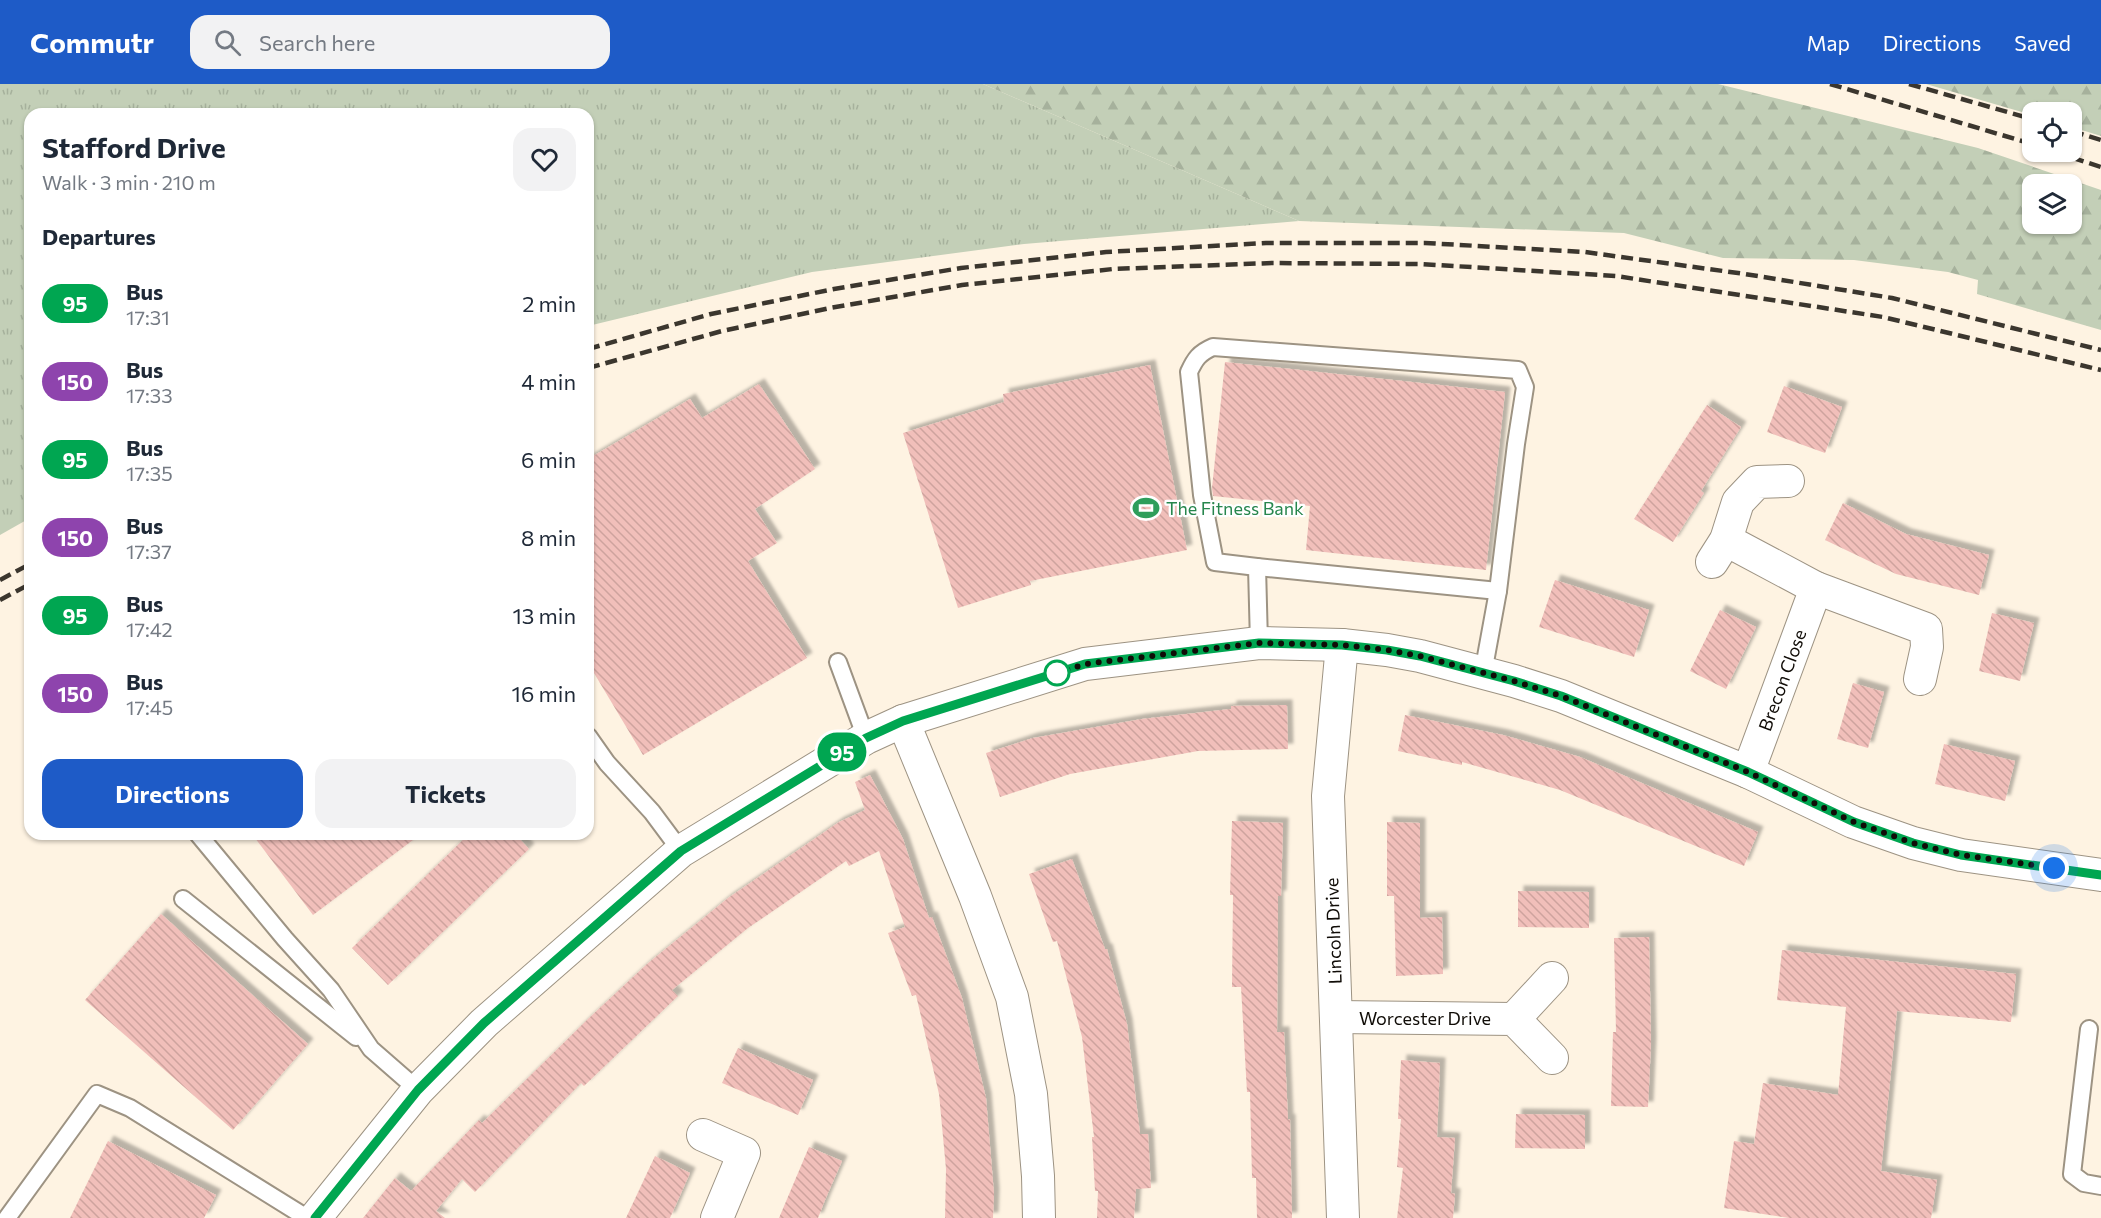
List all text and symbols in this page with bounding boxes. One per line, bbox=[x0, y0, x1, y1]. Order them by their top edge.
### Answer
search box bbox=[190, 15, 610, 69]
text: Commutr bbox=[30, 25, 154, 59]
icon: search bbox=[211, 26, 244, 59]
text: Search here bbox=[259, 29, 375, 56]
text: Map bbox=[1807, 30, 1850, 55]
text: Directions bbox=[1883, 30, 1981, 55]
text: Saved bbox=[2014, 30, 2071, 55]
map controls bbox=[2022, 102, 2082, 234]
button: locate bbox=[2022, 102, 2082, 162]
button: heart bbox=[513, 128, 576, 191]
text: Stafford Drive bbox=[42, 130, 226, 164]
text: Walk · 3 min · 210 m bbox=[42, 170, 216, 194]
button: layers bbox=[2022, 174, 2082, 234]
text: Departures bbox=[42, 223, 156, 250]
text: Bus bbox=[126, 278, 163, 305]
text: 2 min bbox=[522, 290, 576, 317]
text: 95 bbox=[62, 291, 88, 316]
text: 17:31 bbox=[126, 305, 170, 329]
text: Bus bbox=[126, 356, 163, 383]
text: 4 min bbox=[521, 368, 576, 395]
text: 150 bbox=[57, 369, 93, 394]
text: 17:33 bbox=[126, 383, 173, 407]
text: Bus bbox=[126, 434, 163, 461]
text: 6 min bbox=[521, 446, 576, 473]
text: 95 bbox=[62, 447, 88, 472]
text: 17:35 bbox=[126, 461, 173, 485]
sports icon: The Fitness Bank bbox=[1131, 493, 1161, 523]
place label: The Fitness Bank bbox=[1166, 497, 1304, 519]
text: Bus bbox=[126, 512, 163, 539]
text: 8 min bbox=[521, 524, 576, 551]
text: 150 bbox=[57, 525, 93, 550]
text: 17:37 bbox=[126, 539, 172, 563]
text: Bus bbox=[126, 590, 163, 617]
text: 13 min bbox=[512, 602, 576, 629]
text: 95 bbox=[62, 603, 88, 628]
text: 17:42 bbox=[126, 617, 173, 641]
street label: Brecon Close bbox=[1753, 626, 1811, 734]
unlabelled marker bbox=[1044, 660, 1070, 686]
text: Bus bbox=[126, 668, 163, 695]
text: 16 min bbox=[512, 680, 576, 707]
text: 150 bbox=[57, 681, 93, 706]
text: 17:45 bbox=[126, 695, 173, 719]
line badge: 95 bbox=[815, 732, 869, 772]
text: 95 bbox=[829, 740, 855, 765]
button: Directions bbox=[42, 759, 303, 828]
button: Tickets bbox=[315, 759, 576, 828]
your location bbox=[2039, 853, 2069, 883]
street label: Lincoln Drive bbox=[1320, 877, 1346, 985]
street label: Worcester Drive bbox=[1359, 1007, 1491, 1029]

